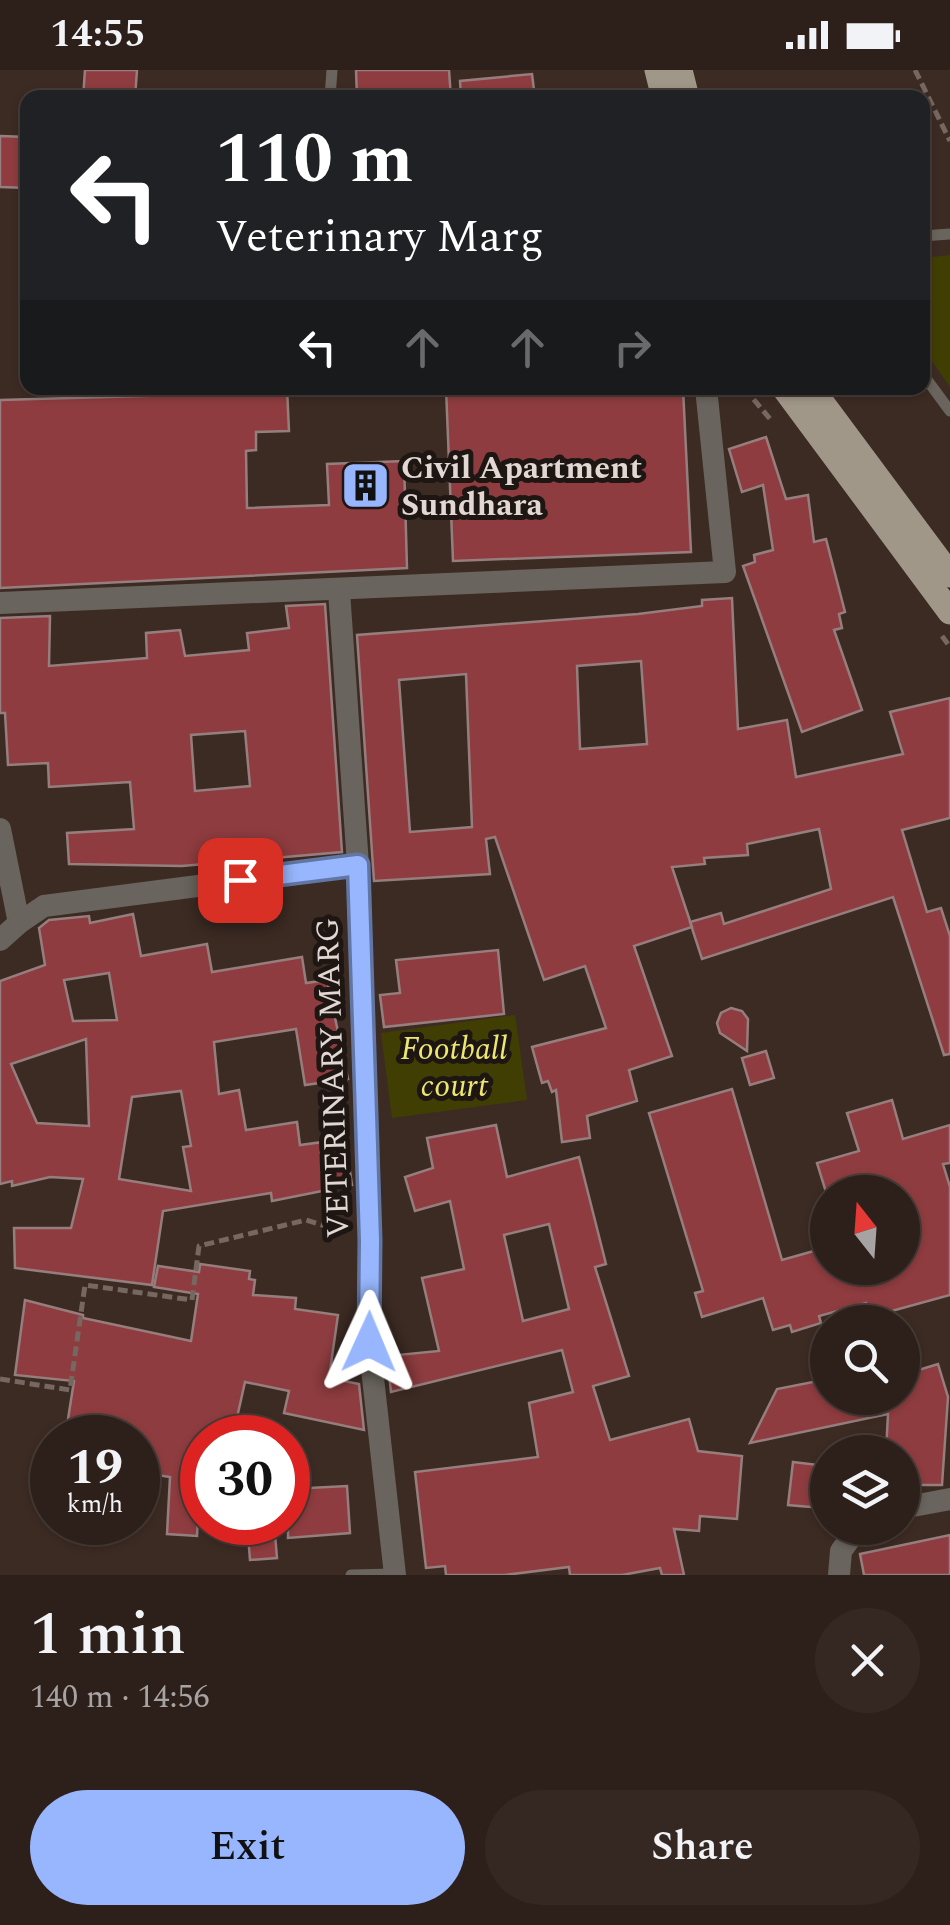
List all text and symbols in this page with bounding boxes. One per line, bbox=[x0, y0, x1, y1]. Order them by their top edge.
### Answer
text: 14:55 bbox=[50, 6, 145, 64]
text: 110 m bbox=[215, 107, 413, 213]
icon: left bbox=[50, 130, 180, 260]
text: Veterinary Marg bbox=[215, 203, 544, 272]
icon: left bbox=[290, 320, 345, 375]
icon: ahead bbox=[395, 320, 450, 375]
icon: ahead bbox=[500, 320, 555, 375]
icon: right bbox=[605, 320, 660, 375]
place label: Civil Apartment Sundhara bbox=[401, 444, 642, 530]
building icon: Civil Apartment Sundhara bbox=[340, 459, 392, 511]
pin bbox=[198, 838, 283, 923]
icon: arrive bbox=[213, 853, 268, 908]
street label: VETERINARY MARG bbox=[303, 917, 364, 1239]
park label: Football court bbox=[400, 1025, 508, 1111]
north arrow bbox=[810, 1175, 920, 1285]
map controls bbox=[810, 1175, 920, 1545]
position arrow bbox=[317, 1290, 421, 1394]
button: search bbox=[810, 1305, 920, 1415]
speed limit sign: 30 bbox=[180, 1415, 310, 1545]
text: 19 bbox=[67, 1430, 123, 1506]
button: layers bbox=[810, 1435, 920, 1545]
text: km/h bbox=[67, 1486, 123, 1524]
text: 1 min bbox=[30, 1589, 186, 1681]
button: close bbox=[815, 1608, 920, 1713]
text: 140 m · 14:56 bbox=[30, 1673, 210, 1722]
button: Exit bbox=[30, 1790, 465, 1905]
button: Share bbox=[485, 1790, 920, 1905]

